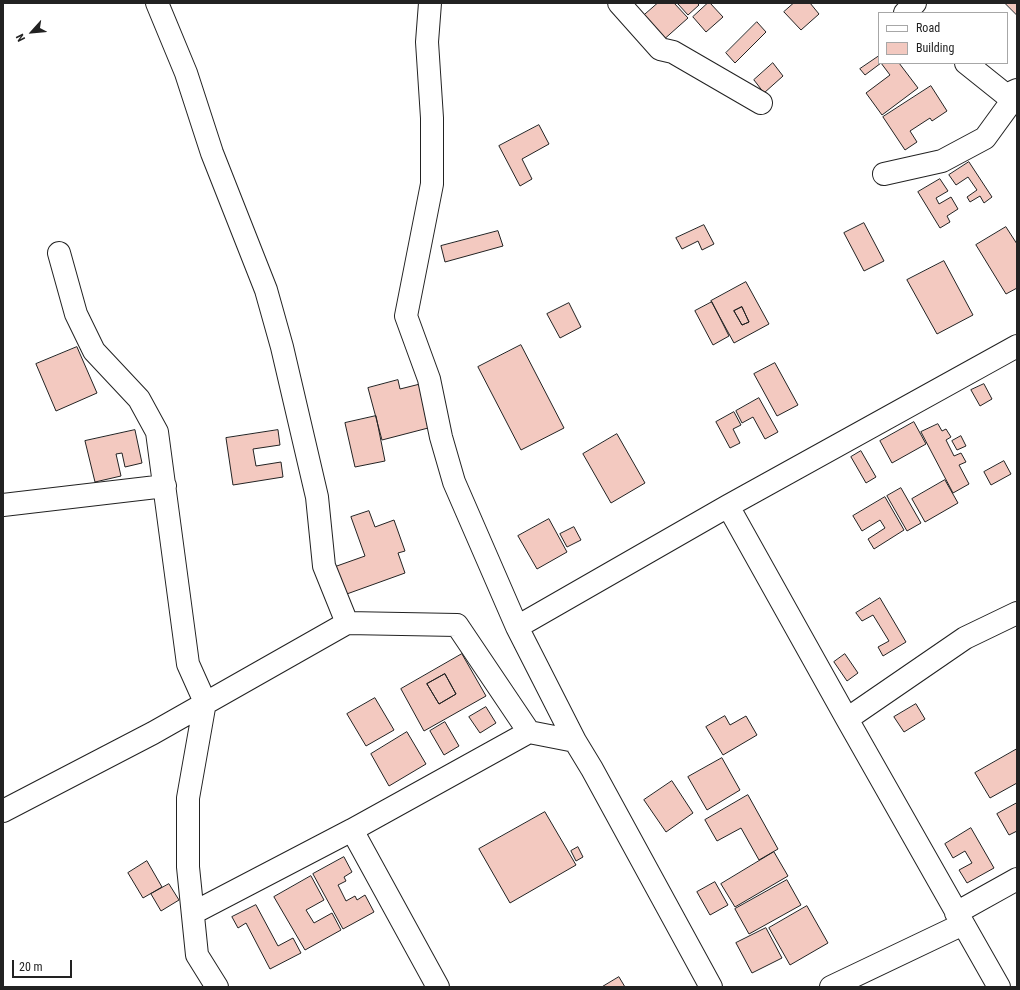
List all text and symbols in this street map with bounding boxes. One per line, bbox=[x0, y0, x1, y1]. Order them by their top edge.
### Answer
north arrow bbox=[12, 12, 52, 52]
legend bbox=[878, 12, 1008, 64]
text: Road bbox=[916, 21, 940, 35]
text: N bbox=[14, 32, 28, 44]
text: Building bbox=[916, 41, 954, 55]
scale bar bbox=[14, 952, 74, 978]
text: 20 m bbox=[19, 960, 43, 974]

